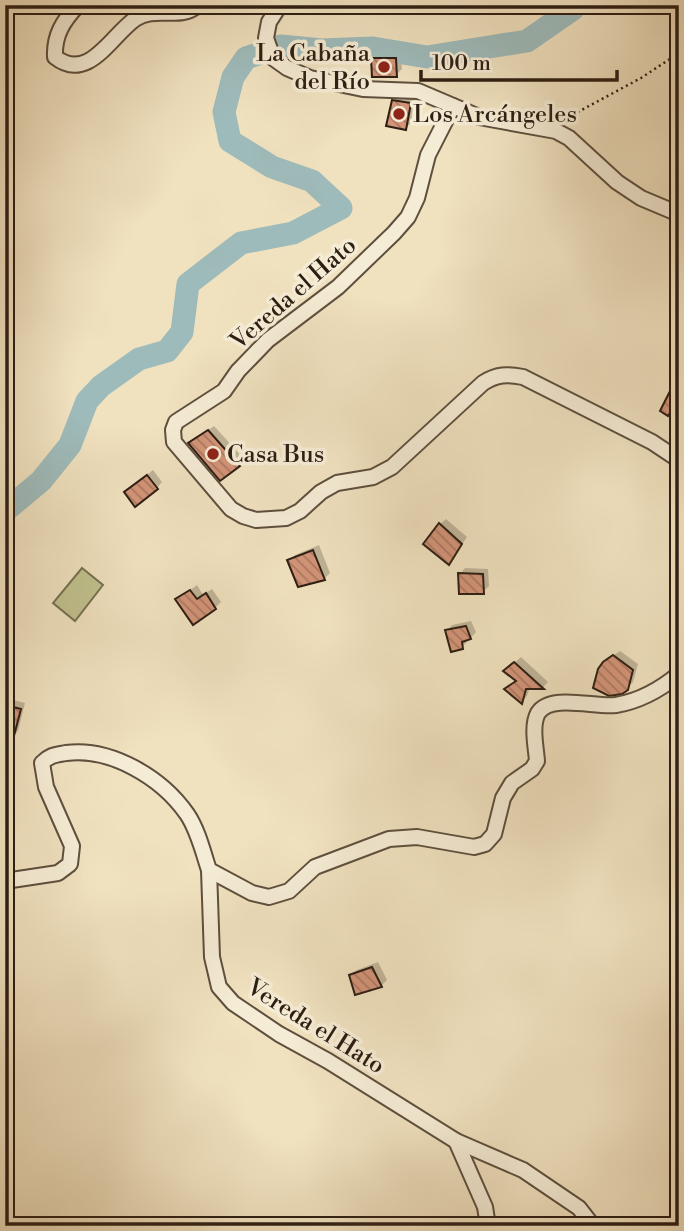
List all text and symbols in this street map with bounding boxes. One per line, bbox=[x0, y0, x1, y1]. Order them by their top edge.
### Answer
scale bar bbox=[421, 38, 618, 82]
place label: La Cabaña del Río bbox=[256, 39, 371, 97]
text: 100 m bbox=[432, 51, 491, 77]
marker: La Cabaña del Río bbox=[376, 59, 392, 75]
place label: Los Arcángeles bbox=[413, 100, 577, 130]
marker: Los Arcángeles bbox=[391, 106, 407, 122]
street label: Vereda el Hato bbox=[224, 231, 363, 357]
place label: Casa Bus bbox=[227, 440, 324, 470]
marker: Casa Bus bbox=[205, 446, 221, 462]
street label: Vereda el Hato bbox=[240, 972, 390, 1081]

